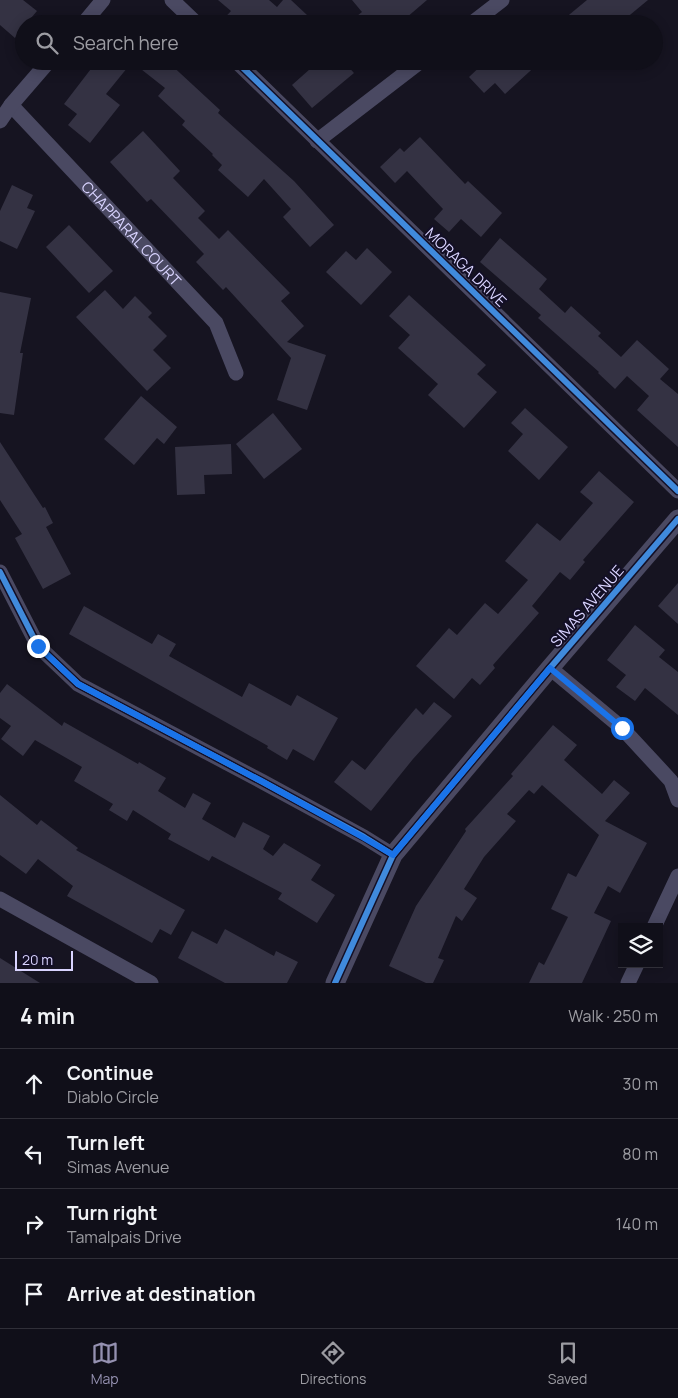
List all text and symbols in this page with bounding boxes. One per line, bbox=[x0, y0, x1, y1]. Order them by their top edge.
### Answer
search box bbox=[15, 15, 663, 70]
icon: search bbox=[33, 29, 61, 57]
text: Search here bbox=[73, 30, 179, 56]
street label: CHAPPARAL COURT bbox=[77, 176, 186, 290]
street label: MORAGA DRIVE bbox=[421, 223, 511, 311]
street label: SIMAS AVENUE bbox=[546, 561, 628, 651]
route end bbox=[27, 635, 50, 658]
route start bbox=[611, 717, 634, 740]
map controls bbox=[618, 923, 663, 968]
button: layers bbox=[618, 923, 663, 968]
scale bar bbox=[15, 948, 72, 971]
text: 20 m bbox=[22, 950, 53, 969]
text: 4 min bbox=[20, 1002, 75, 1030]
text: Walk · 250 m bbox=[568, 1005, 658, 1027]
text: Continue bbox=[67, 1060, 153, 1086]
icon: ahead bbox=[20, 1070, 48, 1098]
text: 30 m bbox=[623, 1073, 658, 1095]
text: Diablo Circle bbox=[67, 1086, 159, 1108]
text: Turn left bbox=[67, 1130, 145, 1156]
icon: left bbox=[20, 1140, 48, 1168]
text: 80 m bbox=[622, 1143, 658, 1165]
text: Simas Avenue bbox=[67, 1156, 169, 1178]
text: Turn right bbox=[67, 1200, 157, 1226]
icon: right bbox=[20, 1210, 48, 1238]
text: 140 m bbox=[616, 1213, 658, 1235]
text: Tamalpais Drive bbox=[67, 1226, 182, 1248]
icon: arrive bbox=[20, 1280, 48, 1308]
text: Arrive at destination bbox=[67, 1281, 256, 1307]
tab: Map bbox=[91, 1339, 119, 1388]
tab: Directions bbox=[300, 1339, 366, 1388]
tab: Saved bbox=[548, 1339, 587, 1388]

